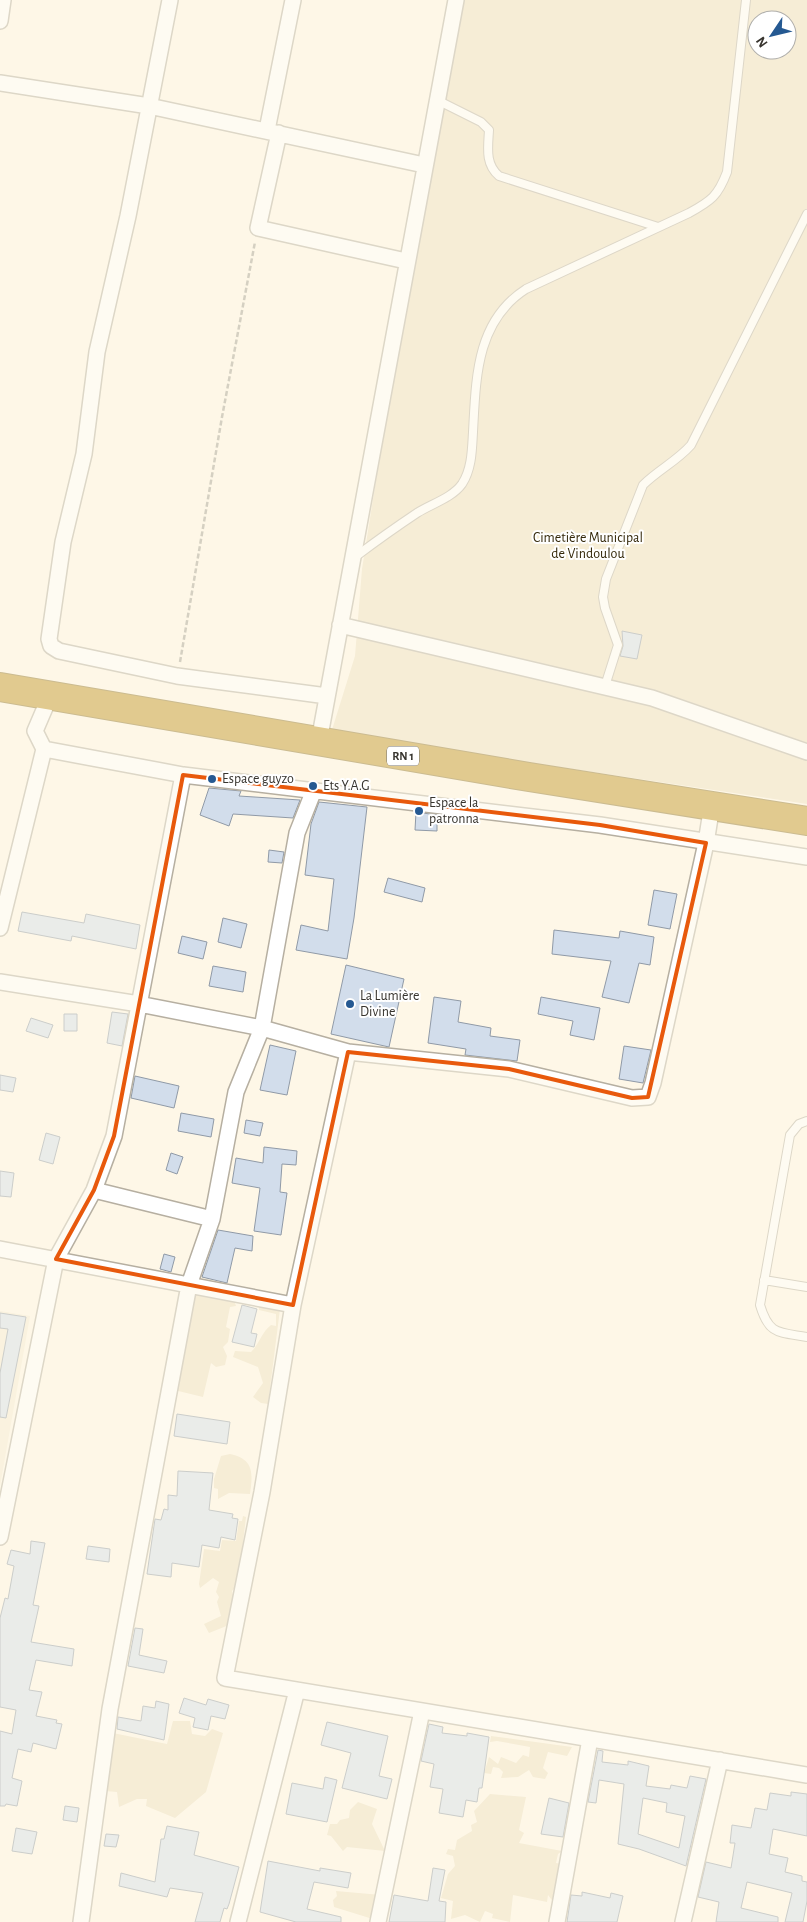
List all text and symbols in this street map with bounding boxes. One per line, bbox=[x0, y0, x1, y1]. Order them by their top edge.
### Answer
north arrow bbox=[747, 10, 797, 60]
text: N bbox=[754, 34, 771, 50]
park label: Cimetière Municipal de Vindoulou bbox=[533, 531, 643, 561]
road number: RN 1 bbox=[387, 746, 419, 766]
place label: Espace guyzo bbox=[222, 772, 294, 786]
marker: Espace guyzo bbox=[206, 773, 218, 785]
place label: Ets Y.A.G bbox=[323, 779, 370, 793]
marker: Ets Y.A.G bbox=[307, 780, 319, 792]
place label: Espace la patronna bbox=[429, 796, 480, 826]
marker: Espace la patronna bbox=[413, 805, 425, 817]
place label: La Lumière Divine bbox=[360, 989, 419, 1019]
marker: La Lumière Divine bbox=[344, 998, 356, 1010]

